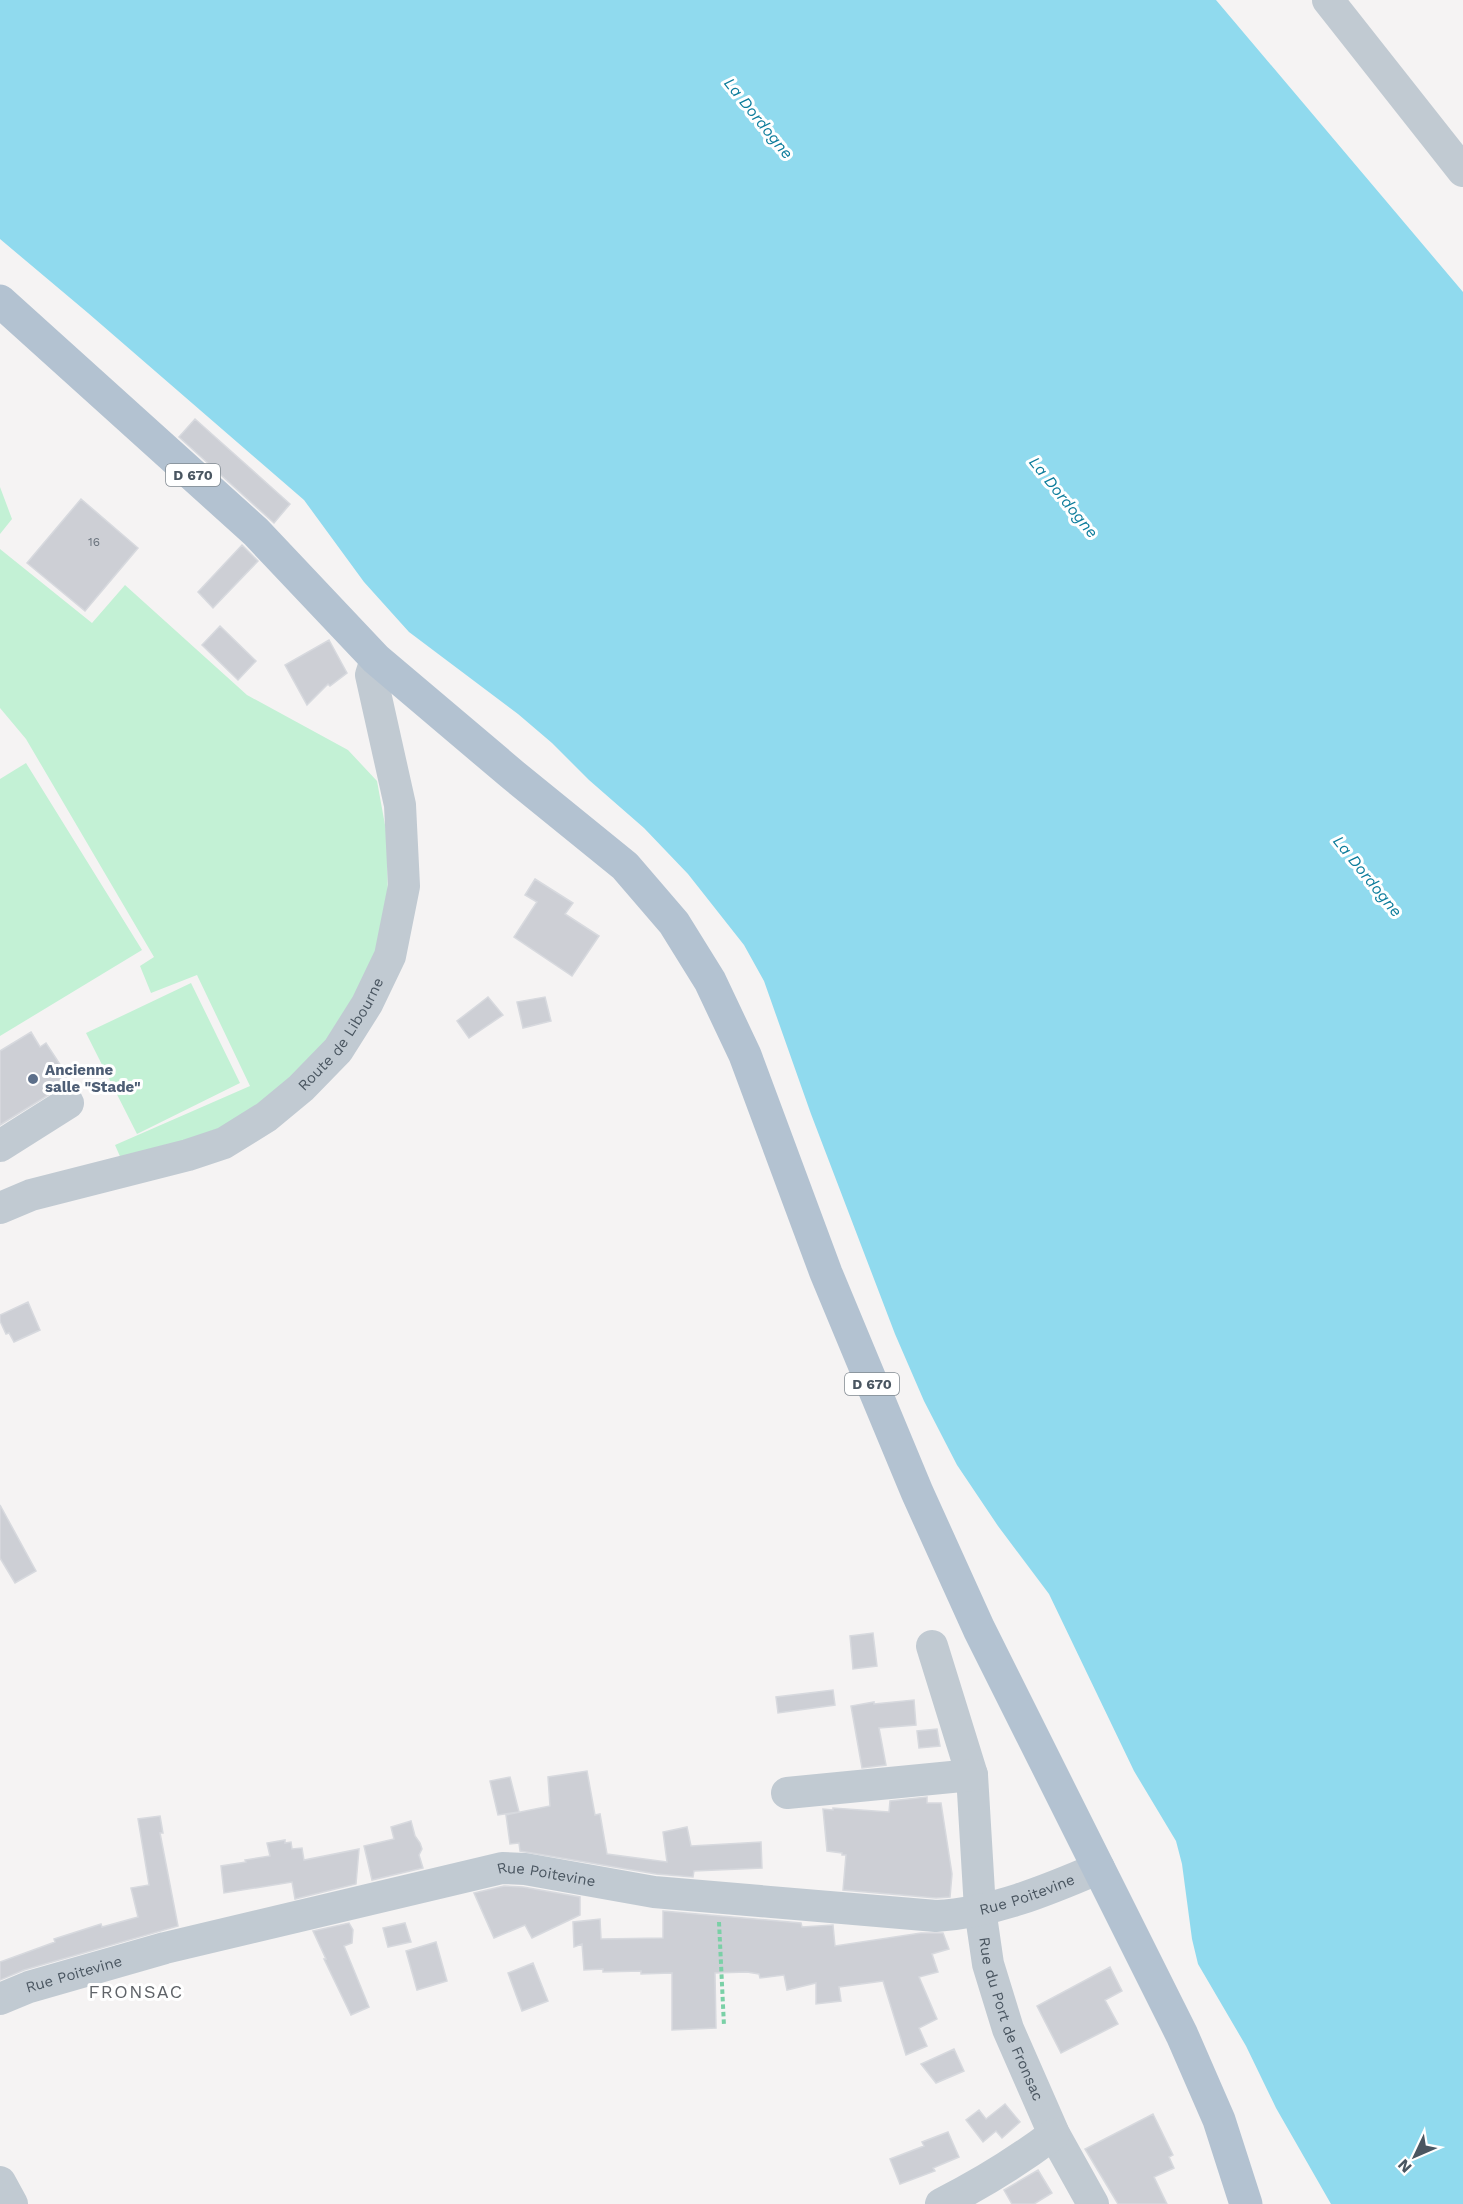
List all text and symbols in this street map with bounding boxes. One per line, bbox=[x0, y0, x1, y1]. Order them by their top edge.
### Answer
water label: La Dordogne bbox=[720, 74, 797, 163]
water label: La Dordogne bbox=[1025, 453, 1102, 542]
road number: D 670 bbox=[166, 464, 220, 486]
house number: 16 bbox=[88, 535, 100, 549]
water label: La Dordogne bbox=[1329, 832, 1406, 921]
street label: Route de Libourne bbox=[294, 975, 387, 1095]
place label: Ancienne salle "Stade" bbox=[45, 1061, 141, 1096]
marker: Ancienne salle "Stade" bbox=[26, 1072, 40, 1086]
road number: D 670 bbox=[845, 1373, 899, 1395]
street label: Rue Poitevine bbox=[495, 1858, 597, 1890]
street label: Rue Poitevine bbox=[978, 1870, 1077, 1919]
street label: Rue du Port de Fronsac bbox=[975, 1936, 1047, 2103]
street label: Rue Poitevine bbox=[24, 1952, 124, 1997]
district label: FRONSAC bbox=[88, 1981, 184, 2002]
north arrow bbox=[1385, 2126, 1445, 2186]
text: N bbox=[1394, 2155, 1416, 2177]

